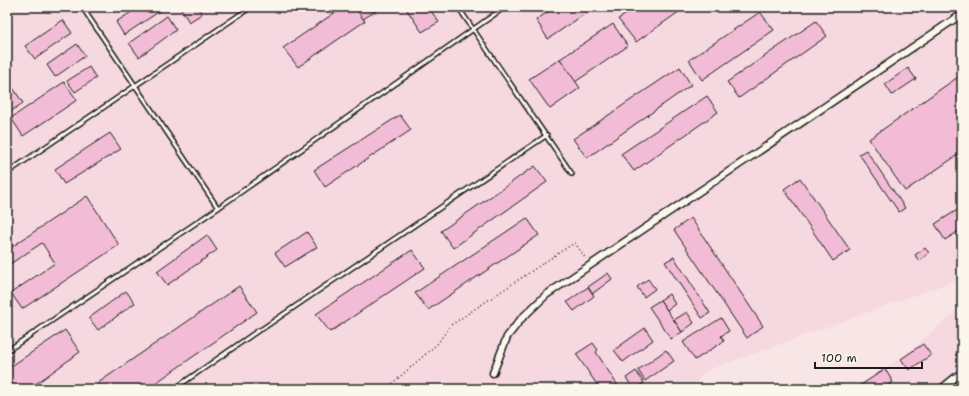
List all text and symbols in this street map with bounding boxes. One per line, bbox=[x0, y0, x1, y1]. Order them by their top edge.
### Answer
scale bar bbox=[815, 344, 922, 370]
text: 100 m bbox=[821, 350, 857, 366]

